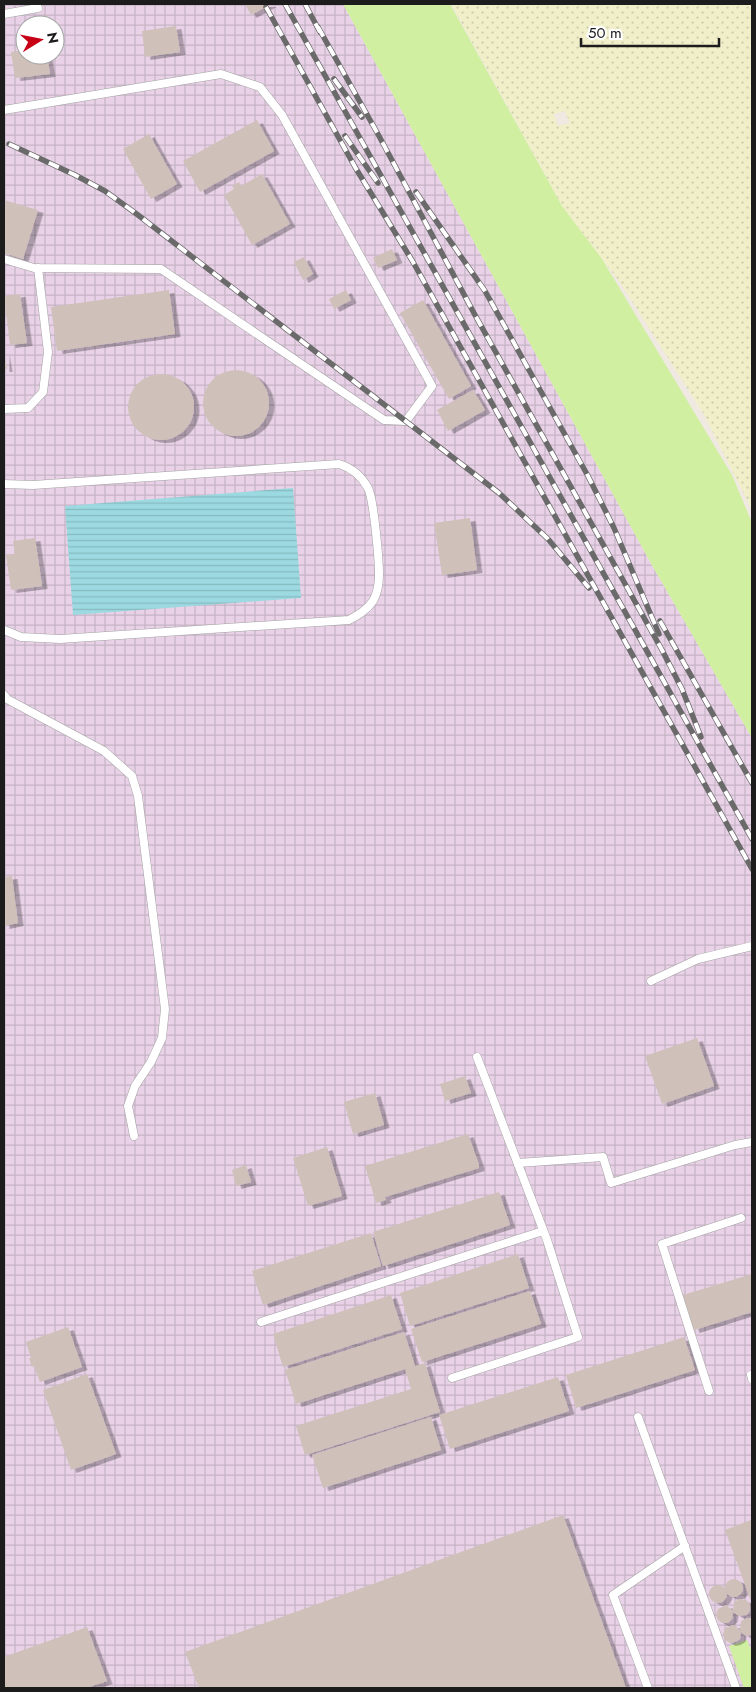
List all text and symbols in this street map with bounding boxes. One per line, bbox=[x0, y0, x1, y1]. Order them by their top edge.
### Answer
north arrow bbox=[15, 15, 65, 65]
scale bar bbox=[581, 15, 718, 47]
text: 50 m bbox=[588, 22, 622, 44]
text: N bbox=[42, 31, 64, 45]

